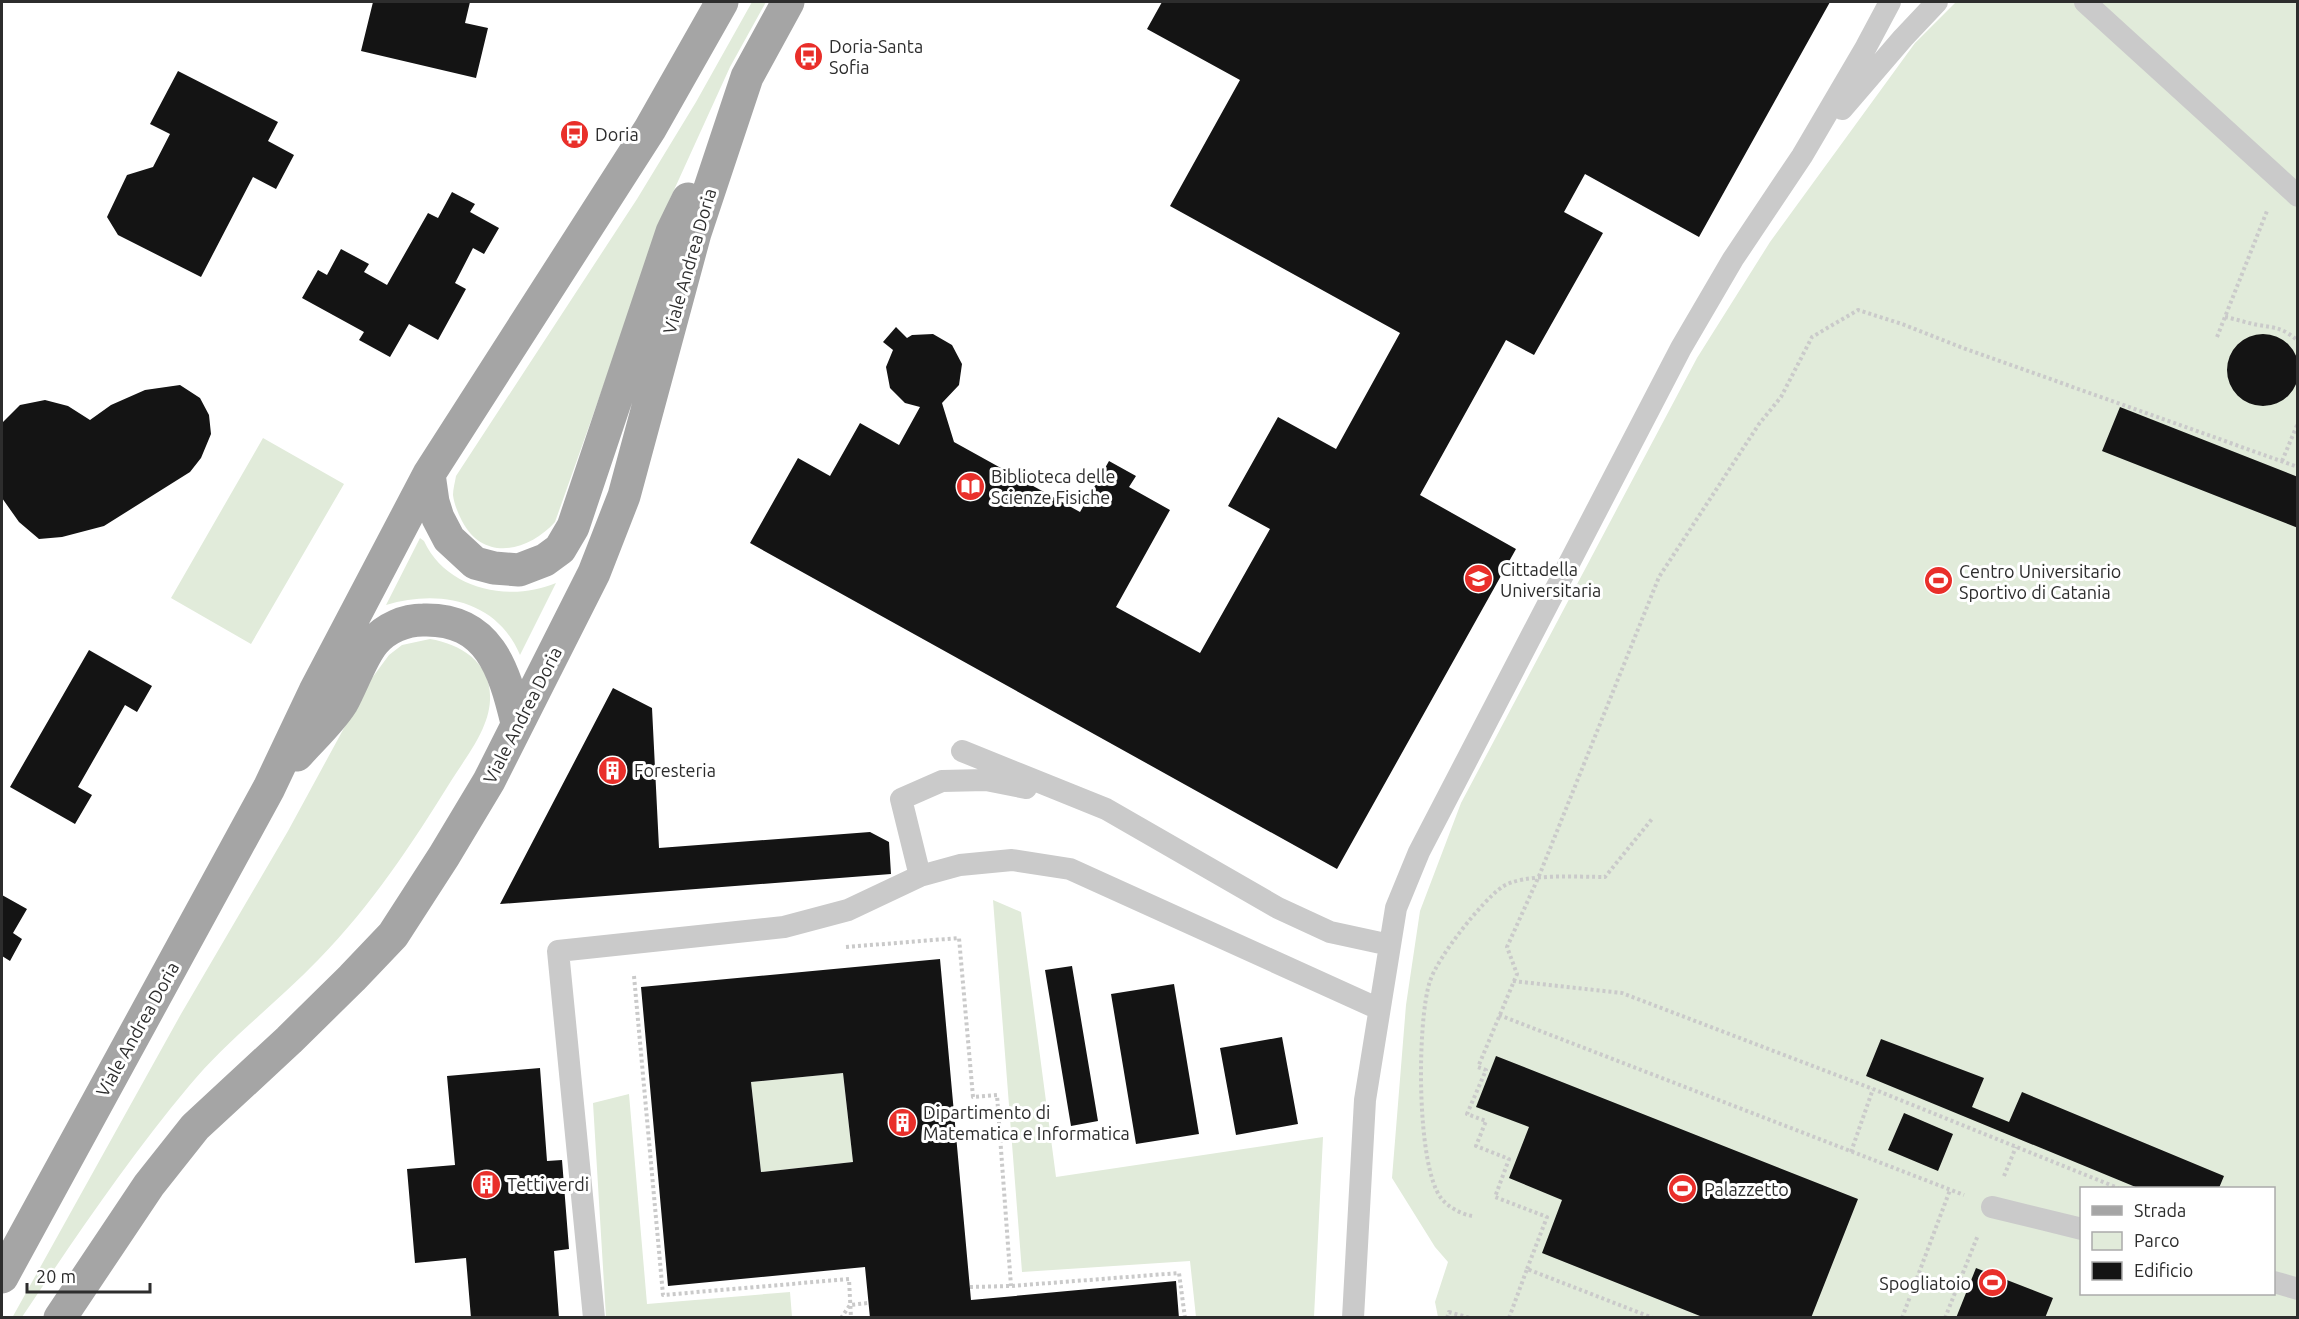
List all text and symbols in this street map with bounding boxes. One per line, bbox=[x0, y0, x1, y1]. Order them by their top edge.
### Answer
place label: Doria-Santa Sofia bbox=[829, 36, 923, 77]
bus stop icon: Doria-Santa Sofia bbox=[792, 40, 824, 72]
bus stop icon: Doria bbox=[558, 118, 590, 150]
place label: Doria bbox=[595, 124, 639, 144]
street label: Viale Andrea Doria bbox=[659, 186, 719, 336]
place label: Biblioteca delle Scienze Fisiche bbox=[991, 466, 1115, 507]
library icon: Biblioteca delle Scienze Fisiche bbox=[954, 470, 986, 502]
place label: Cittadella Universitaria bbox=[1500, 559, 1601, 600]
place label: Centro Universitario Sportivo di Catania bbox=[1959, 561, 2121, 602]
school or university icon: Cittadella Universitaria bbox=[1463, 563, 1495, 595]
sports icon: Centro Universitario Sportivo di Catania bbox=[1922, 565, 1954, 597]
street label: Viale Andrea Doria bbox=[479, 643, 565, 787]
building icon: Foresteria bbox=[597, 754, 629, 786]
place label: Foresteria bbox=[634, 760, 716, 780]
street label: Viale Andrea Doria bbox=[92, 958, 182, 1100]
place label: Dipartimento di Matematica e Informatica bbox=[923, 1102, 1130, 1143]
building icon: Dipartimento di Matematica e Informatica bbox=[886, 1106, 918, 1138]
building icon: Tetti verdi bbox=[470, 1168, 502, 1200]
sports icon: Palazzetto bbox=[1667, 1173, 1699, 1205]
place label: Tetti verdi bbox=[507, 1174, 589, 1194]
place label: Palazzetto bbox=[1704, 1179, 1789, 1199]
legend bbox=[2080, 1187, 2275, 1295]
text: Strada bbox=[2134, 1200, 2186, 1220]
text: Parco bbox=[2134, 1230, 2180, 1250]
scale bar bbox=[27, 1256, 150, 1294]
text: Edificio bbox=[2134, 1260, 2193, 1280]
text: 20 m bbox=[36, 1266, 76, 1286]
sports icon: Spogliatoio bbox=[1976, 1267, 2008, 1299]
place label: Spogliatoio bbox=[1879, 1273, 1971, 1293]

